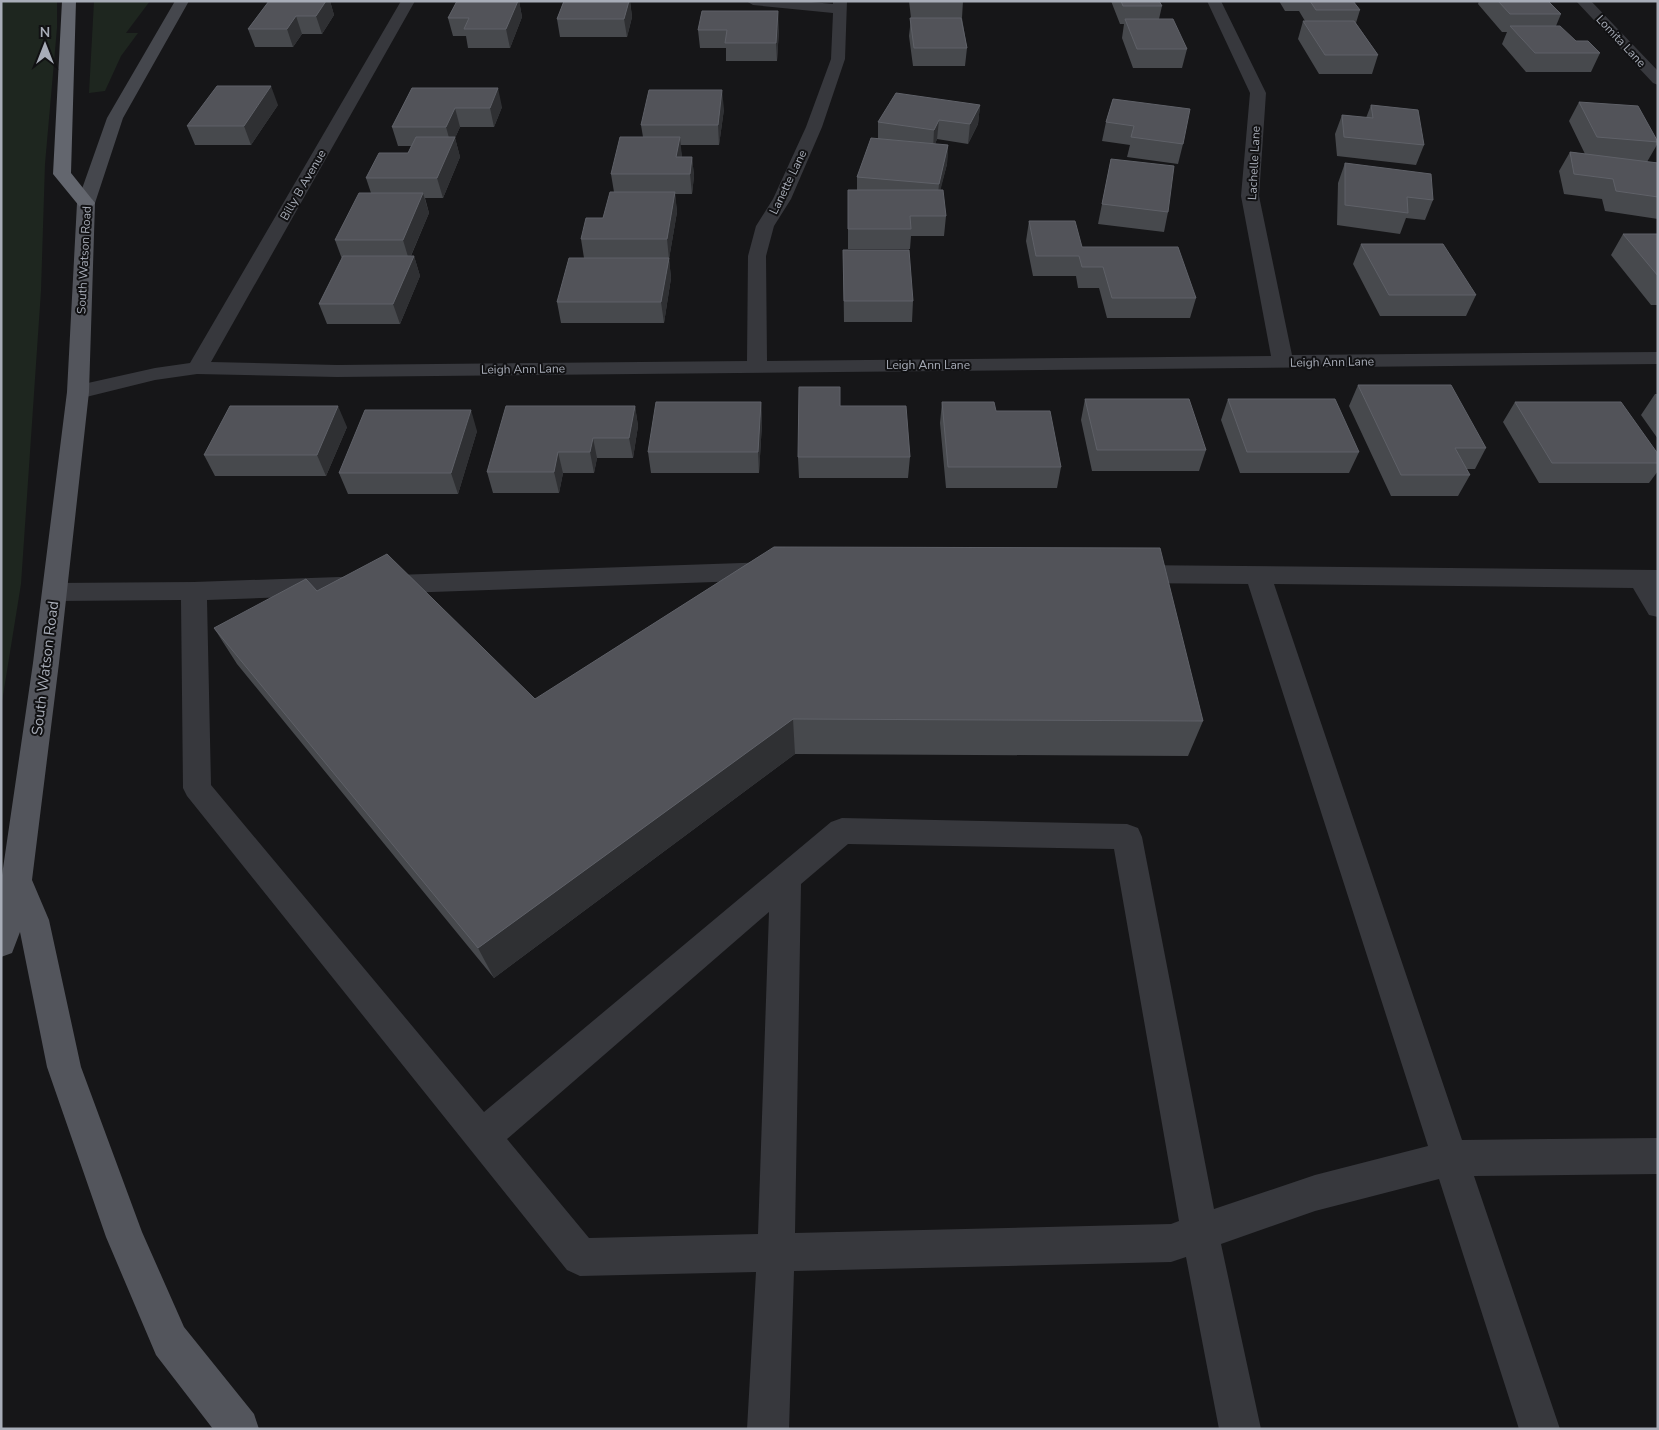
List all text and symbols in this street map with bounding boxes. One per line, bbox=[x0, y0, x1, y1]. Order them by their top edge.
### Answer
street label: Lomita Lane bbox=[1593, 11, 1649, 71]
north arrow bbox=[20, 20, 70, 70]
text: N bbox=[40, 23, 50, 42]
street label: Lachelle Lane bbox=[1244, 126, 1264, 200]
street label: Billy B Avenue bbox=[276, 147, 330, 223]
street label: Lanette Lane bbox=[766, 147, 810, 217]
street label: South Watson Road bbox=[73, 206, 95, 314]
street label: Leigh Ann Lane bbox=[1290, 353, 1374, 371]
street label: Leigh Ann Lane bbox=[886, 357, 970, 373]
street label: Leigh Ann Lane bbox=[481, 360, 565, 378]
street label: South Watson Road bbox=[27, 600, 63, 736]

